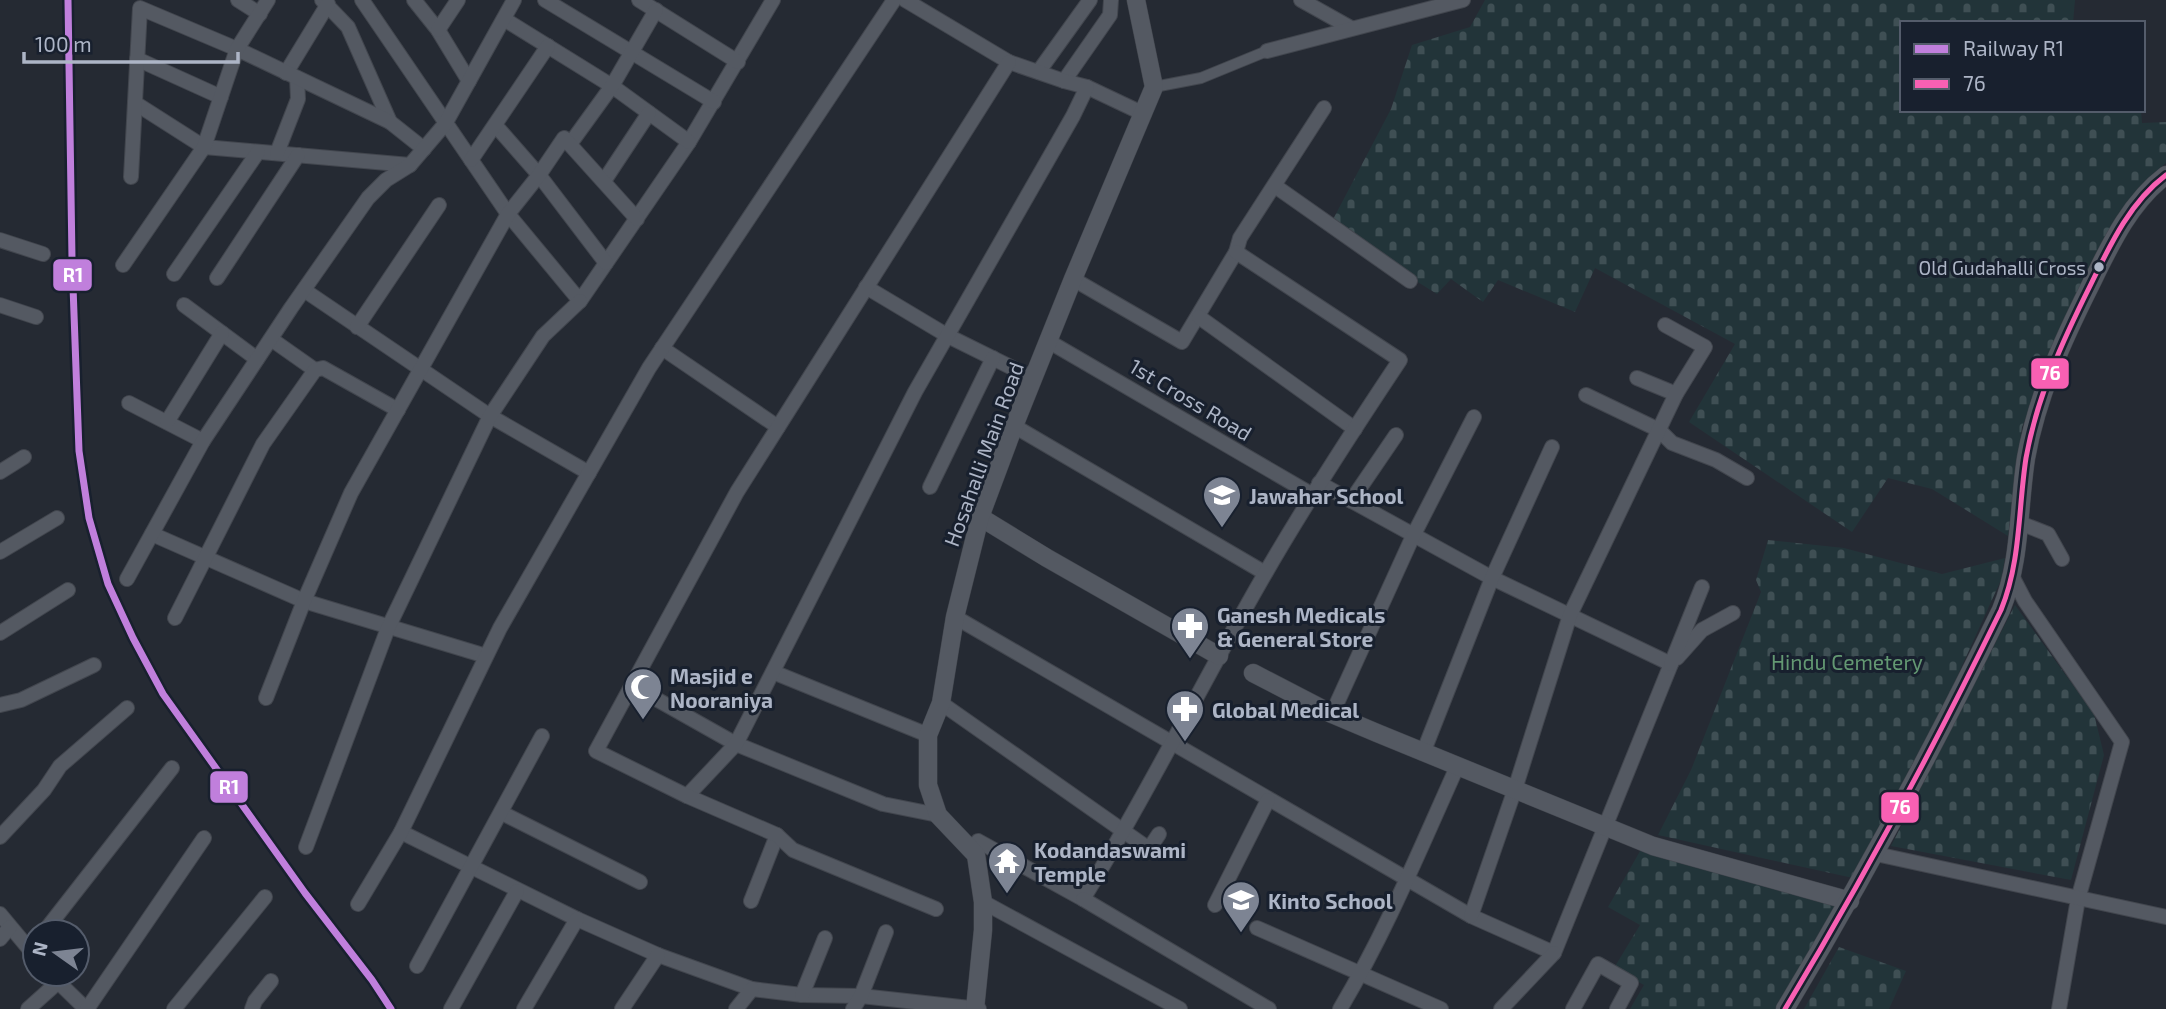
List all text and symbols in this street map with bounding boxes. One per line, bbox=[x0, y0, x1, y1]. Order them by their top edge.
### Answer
scale bar bbox=[24, 21, 238, 65]
legend bbox=[1900, 21, 2145, 112]
text: 100 m bbox=[35, 31, 92, 56]
text: Railway R1 bbox=[1963, 35, 2064, 60]
text: 76 bbox=[1963, 70, 1986, 95]
place label: Old Gudahalli Cross bbox=[1918, 256, 2086, 279]
line badge: R1 bbox=[52, 258, 93, 292]
marker: Old Gudahalli Cross bbox=[2092, 260, 2106, 274]
text: R1 bbox=[63, 263, 83, 286]
street label: 1st Cross Road bbox=[1125, 353, 1257, 445]
line badge: 76 bbox=[2030, 357, 2070, 390]
street label: Hosahalli Main Road bbox=[938, 358, 1028, 550]
text: 76 bbox=[2039, 361, 2061, 384]
school or university icon: Jawahar School bbox=[1201, 474, 1243, 529]
place label: Jawahar School bbox=[1249, 483, 1404, 508]
place label: Ganesh Medicals & General Store bbox=[1217, 602, 1385, 651]
pharmacy icon: Ganesh Medicals & General Store bbox=[1169, 605, 1211, 660]
park label: Hindu Cemetery bbox=[1771, 649, 1923, 674]
place label: Masjid e Nooraniya bbox=[670, 663, 773, 713]
mosque icon: Masjid e Nooraniya bbox=[622, 666, 664, 721]
pharmacy icon: Global Medical bbox=[1164, 688, 1206, 743]
place label: Global Medical bbox=[1212, 697, 1359, 722]
line badge: R1 bbox=[209, 770, 249, 804]
text: R1 bbox=[219, 775, 239, 798]
line badge: 76 bbox=[1880, 791, 1920, 824]
text: 76 bbox=[1889, 795, 1911, 818]
place label: Kodandaswami Temple bbox=[1034, 837, 1186, 886]
temple icon: Kodandaswami Temple bbox=[986, 840, 1028, 895]
school or university icon: Kinto School bbox=[1220, 879, 1262, 934]
place label: Kinto School bbox=[1268, 888, 1393, 913]
north arrow bbox=[21, 918, 91, 988]
text: N bbox=[26, 939, 52, 958]

